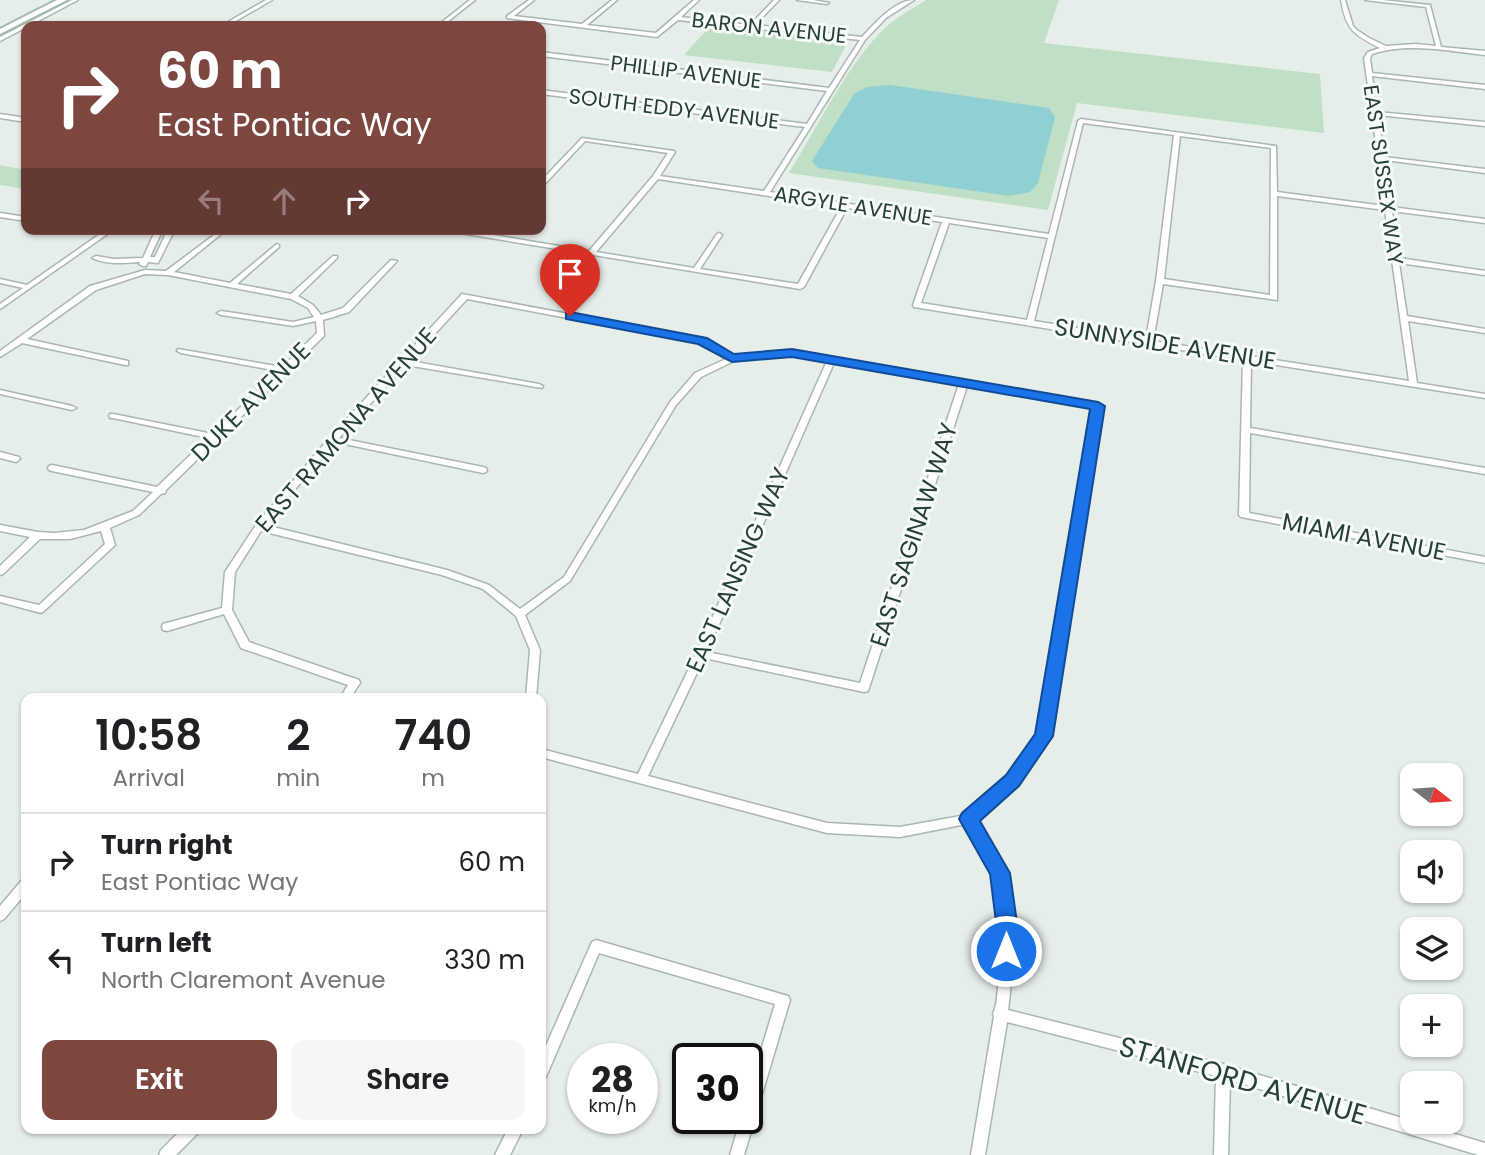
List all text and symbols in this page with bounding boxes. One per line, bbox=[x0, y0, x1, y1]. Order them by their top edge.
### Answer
street label: BARON AVENUE bbox=[690, 5, 848, 50]
text: 60 m bbox=[157, 37, 282, 105]
street label: PHILLIP AVENUE bbox=[609, 48, 763, 95]
icon: right bbox=[42, 49, 133, 140]
street label: SOUTH EDDY AVENUE bbox=[567, 81, 781, 136]
street label: EAST SUSSEX WAY bbox=[1356, 83, 1410, 267]
text: East Pontiac Way bbox=[157, 102, 431, 147]
street label: ARGYLE AVENUE bbox=[772, 179, 934, 232]
icon: left bbox=[192, 182, 230, 220]
icon: ahead bbox=[265, 182, 303, 220]
icon: right bbox=[338, 182, 376, 220]
pin bbox=[540, 244, 600, 316]
icon: arrive bbox=[551, 255, 589, 293]
street label: SUNNYSIDE AVENUE bbox=[1052, 310, 1278, 377]
street label: EAST RAMONA AVENUE bbox=[247, 320, 444, 539]
street label: DUKE AVENUE bbox=[184, 335, 318, 469]
street label: EAST SAGINAW WAY bbox=[862, 419, 965, 651]
street label: EAST LANSING WAY bbox=[678, 462, 798, 677]
street label: MIAMI AVENUE bbox=[1280, 504, 1449, 569]
text: 10:58 bbox=[95, 706, 202, 765]
text: 2 bbox=[286, 706, 310, 765]
text: 740 bbox=[394, 706, 472, 765]
text: Arrival bbox=[112, 762, 185, 794]
text: min bbox=[276, 762, 320, 794]
text: m bbox=[421, 762, 445, 794]
north arrow bbox=[1400, 763, 1463, 826]
map controls bbox=[1400, 763, 1463, 1134]
text: Turn right bbox=[101, 827, 233, 863]
button: sound bbox=[1400, 840, 1463, 903]
icon: right bbox=[42, 843, 80, 881]
text: 60 m bbox=[458, 844, 525, 880]
text: East Pontiac Way bbox=[101, 866, 298, 898]
position arrow bbox=[969, 914, 1043, 988]
button: layers bbox=[1400, 917, 1463, 980]
text: Turn left bbox=[101, 925, 212, 961]
icon: left bbox=[42, 941, 80, 979]
text: 330 m bbox=[444, 942, 525, 978]
text: North Claremont Avenue bbox=[101, 964, 386, 996]
button: + bbox=[1400, 994, 1463, 1057]
street label: STANFORD AVENUE bbox=[1115, 1026, 1371, 1134]
button: Exit bbox=[42, 1040, 277, 1120]
button: Share bbox=[291, 1040, 525, 1120]
speed limit sign: 30 bbox=[672, 1043, 763, 1134]
text: 28 bbox=[591, 1055, 634, 1104]
button: − bbox=[1400, 1071, 1463, 1134]
text: km/h bbox=[589, 1093, 636, 1118]

